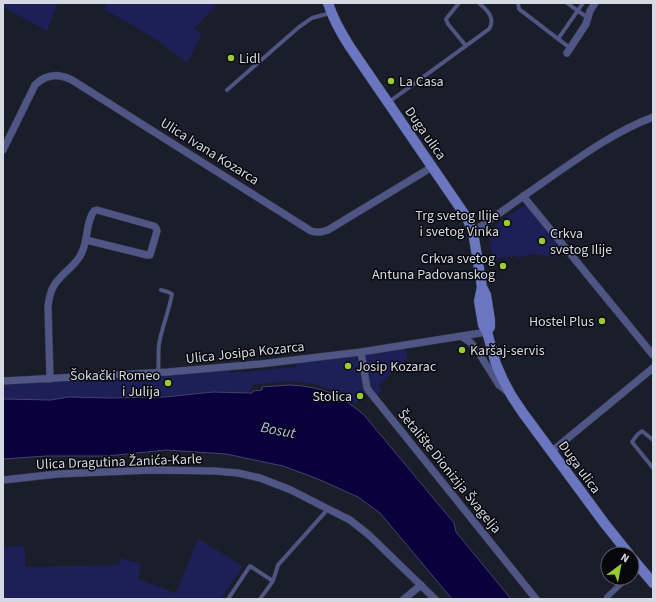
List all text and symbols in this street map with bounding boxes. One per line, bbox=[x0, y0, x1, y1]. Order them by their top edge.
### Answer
place label: Lidl bbox=[239, 49, 261, 69]
marker: Lidl bbox=[226, 53, 236, 63]
place label: La Casa bbox=[399, 72, 444, 92]
marker: La Casa bbox=[386, 76, 396, 86]
street label: Duga ulica bbox=[400, 103, 451, 164]
street label: Ulica Ivana Kozarca bbox=[156, 113, 263, 190]
place label: Trg svetog Ilije i svetog Vinka bbox=[415, 206, 499, 242]
marker: Trg svetog Ilije i svetog Vinka bbox=[502, 218, 512, 228]
place label: Crkva svetog Ilije bbox=[550, 224, 612, 260]
marker: Crkva svetog Ilije bbox=[537, 236, 547, 246]
place label: Crkva svetog Antuna Padovanskog bbox=[372, 249, 495, 285]
marker: Crkva svetog Antuna Padovanskog bbox=[498, 261, 508, 271]
place label: Hostel Plus bbox=[529, 312, 594, 332]
marker: Hostel Plus bbox=[597, 316, 607, 326]
street label: Ulica Josipa Kozarca bbox=[185, 337, 306, 369]
place label: Karšaj-servis bbox=[470, 341, 545, 361]
marker: Karšaj-servis bbox=[457, 345, 467, 355]
place label: Josip Kozarac bbox=[356, 357, 437, 377]
marker: Josip Kozarac bbox=[343, 361, 353, 371]
place label: Šokački Romeo i Julija bbox=[70, 366, 160, 402]
marker: Šokački Romeo i Julija bbox=[163, 378, 173, 388]
place label: Stolica bbox=[312, 387, 352, 407]
marker: Stolica bbox=[355, 391, 365, 401]
street label: Šetalište Dionizija Švagelja bbox=[393, 405, 506, 538]
water label: Bosut bbox=[259, 417, 298, 444]
street label: Duga ulica bbox=[553, 437, 605, 498]
street label: Ulica Dragutina Žanića-Karle bbox=[36, 449, 203, 475]
north arrow bbox=[600, 546, 640, 586]
text: N bbox=[618, 550, 632, 566]

